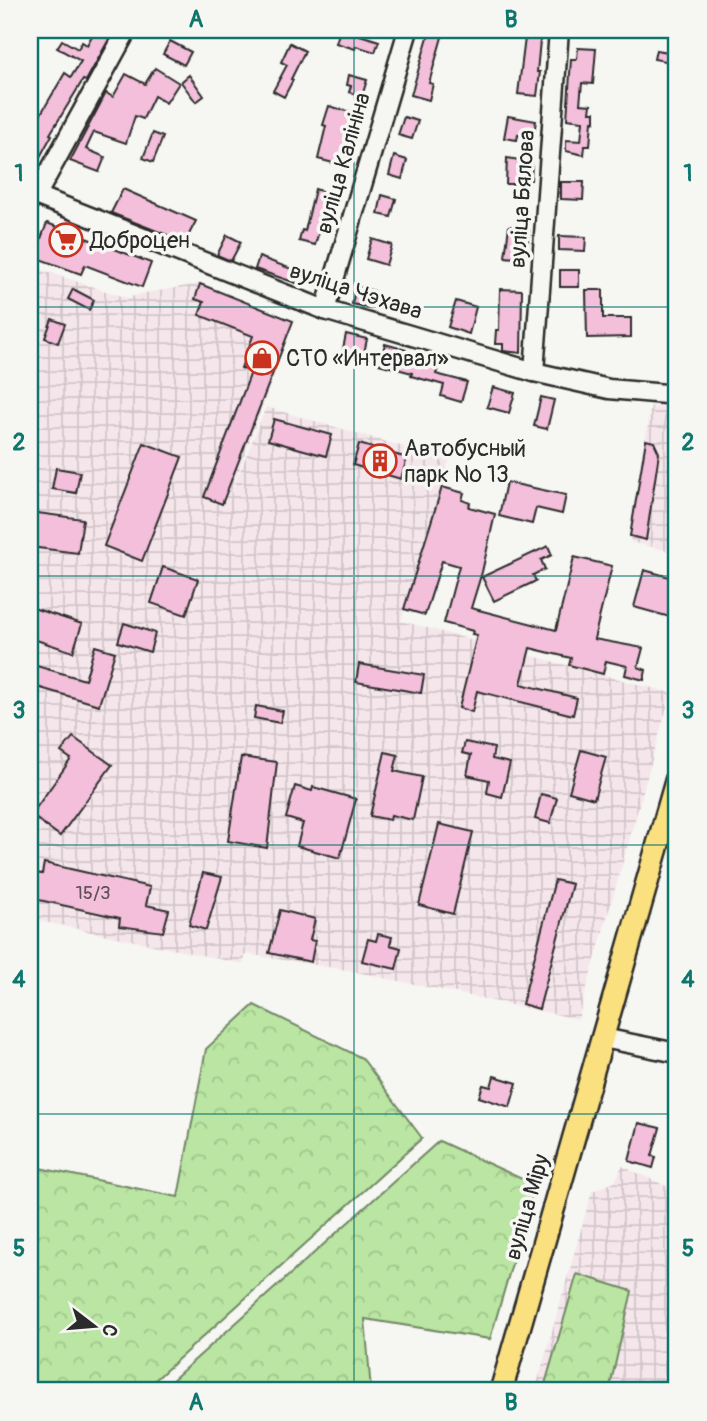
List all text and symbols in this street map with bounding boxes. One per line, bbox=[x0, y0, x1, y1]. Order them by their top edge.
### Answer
text: A bbox=[189, 5, 204, 34]
text: B bbox=[504, 5, 518, 34]
street label: вуліца Калініна bbox=[309, 89, 377, 237]
street label: вуліца Бялова bbox=[503, 129, 541, 269]
text: 1 bbox=[15, 159, 24, 188]
text: 1 bbox=[684, 159, 693, 188]
supermarket icon: Доброцен bbox=[47, 221, 85, 259]
place label: Доброцен bbox=[89, 226, 190, 255]
street label: вуліца Чэхава bbox=[286, 256, 426, 326]
shop icon: СТО «Интервал» bbox=[243, 339, 281, 377]
place label: СТО «Интервал» bbox=[286, 344, 449, 373]
text: 2 bbox=[13, 428, 26, 457]
text: 2 bbox=[682, 428, 695, 457]
place label: Автобусный парк № 13 bbox=[404, 434, 526, 489]
building icon: Автобусный парк № 13 bbox=[361, 442, 399, 480]
text: 3 bbox=[13, 696, 25, 725]
text: 3 bbox=[682, 696, 694, 725]
house number: 15/3 bbox=[75, 881, 111, 905]
text: 4 bbox=[12, 965, 26, 994]
text: 4 bbox=[681, 965, 695, 994]
street label: вуліца Міру bbox=[498, 1151, 556, 1263]
text: 5 bbox=[13, 1234, 25, 1263]
text: 5 bbox=[682, 1234, 694, 1263]
north arrow bbox=[60, 1292, 130, 1362]
text: С bbox=[96, 1321, 123, 1340]
text: A bbox=[189, 1388, 204, 1417]
text: B bbox=[504, 1388, 518, 1417]

